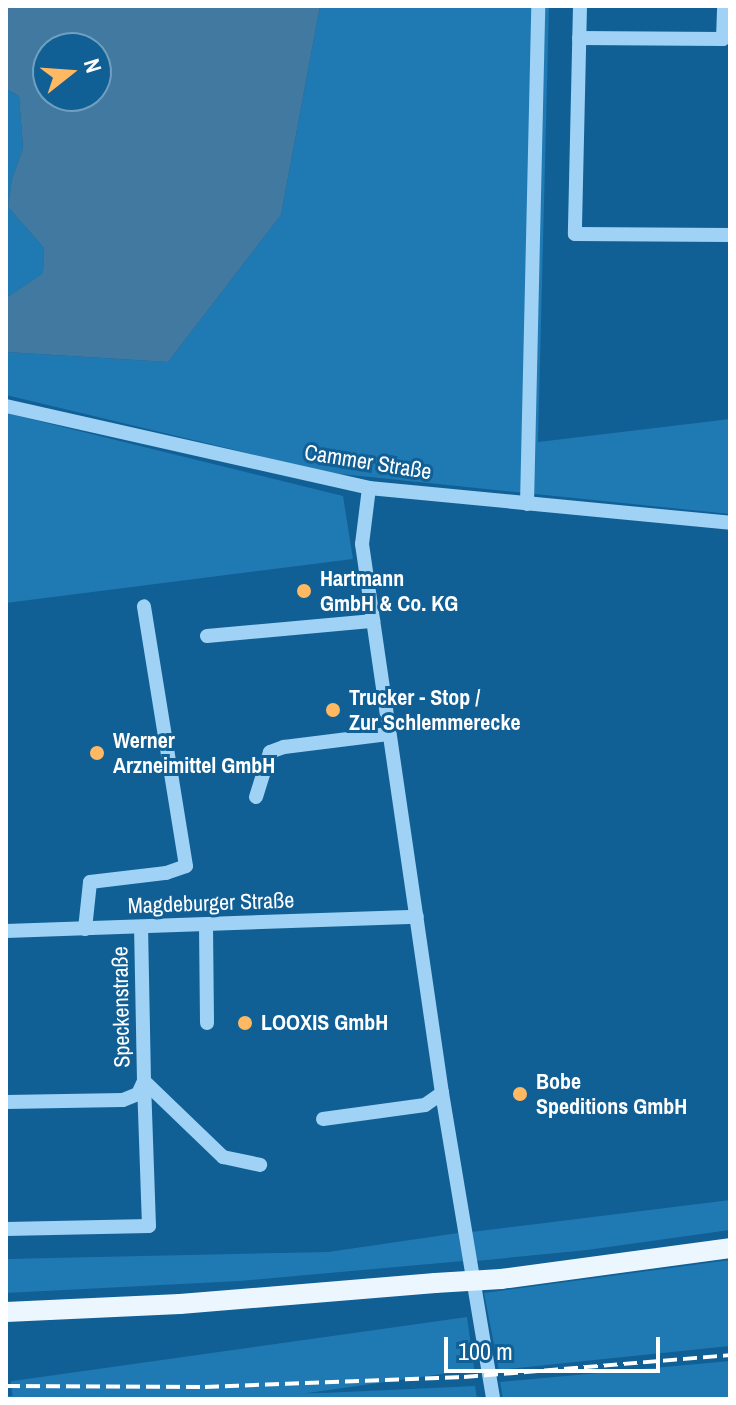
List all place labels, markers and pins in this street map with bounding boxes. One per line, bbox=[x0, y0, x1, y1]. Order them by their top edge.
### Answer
place label: Hartmann GmbH & Co. KG bbox=[320, 565, 458, 616]
marker: Hartmann GmbH & Co. KG bbox=[295, 582, 313, 600]
place label: Trucker - Stop / Zur Schlemmerecke bbox=[349, 684, 520, 736]
marker: Trucker - Stop / Zur Schlemmerecke bbox=[324, 701, 342, 719]
place label: Werner Arzneimittel GmbH bbox=[113, 727, 275, 778]
marker: Werner Arzneimittel GmbH bbox=[88, 744, 106, 762]
place label: LOOXIS GmbH bbox=[261, 1010, 388, 1036]
marker: LOOXIS GmbH bbox=[236, 1014, 254, 1032]
place label: Bobe Speditions GmbH bbox=[536, 1068, 687, 1120]
marker: Bobe Speditions GmbH bbox=[511, 1085, 529, 1103]

